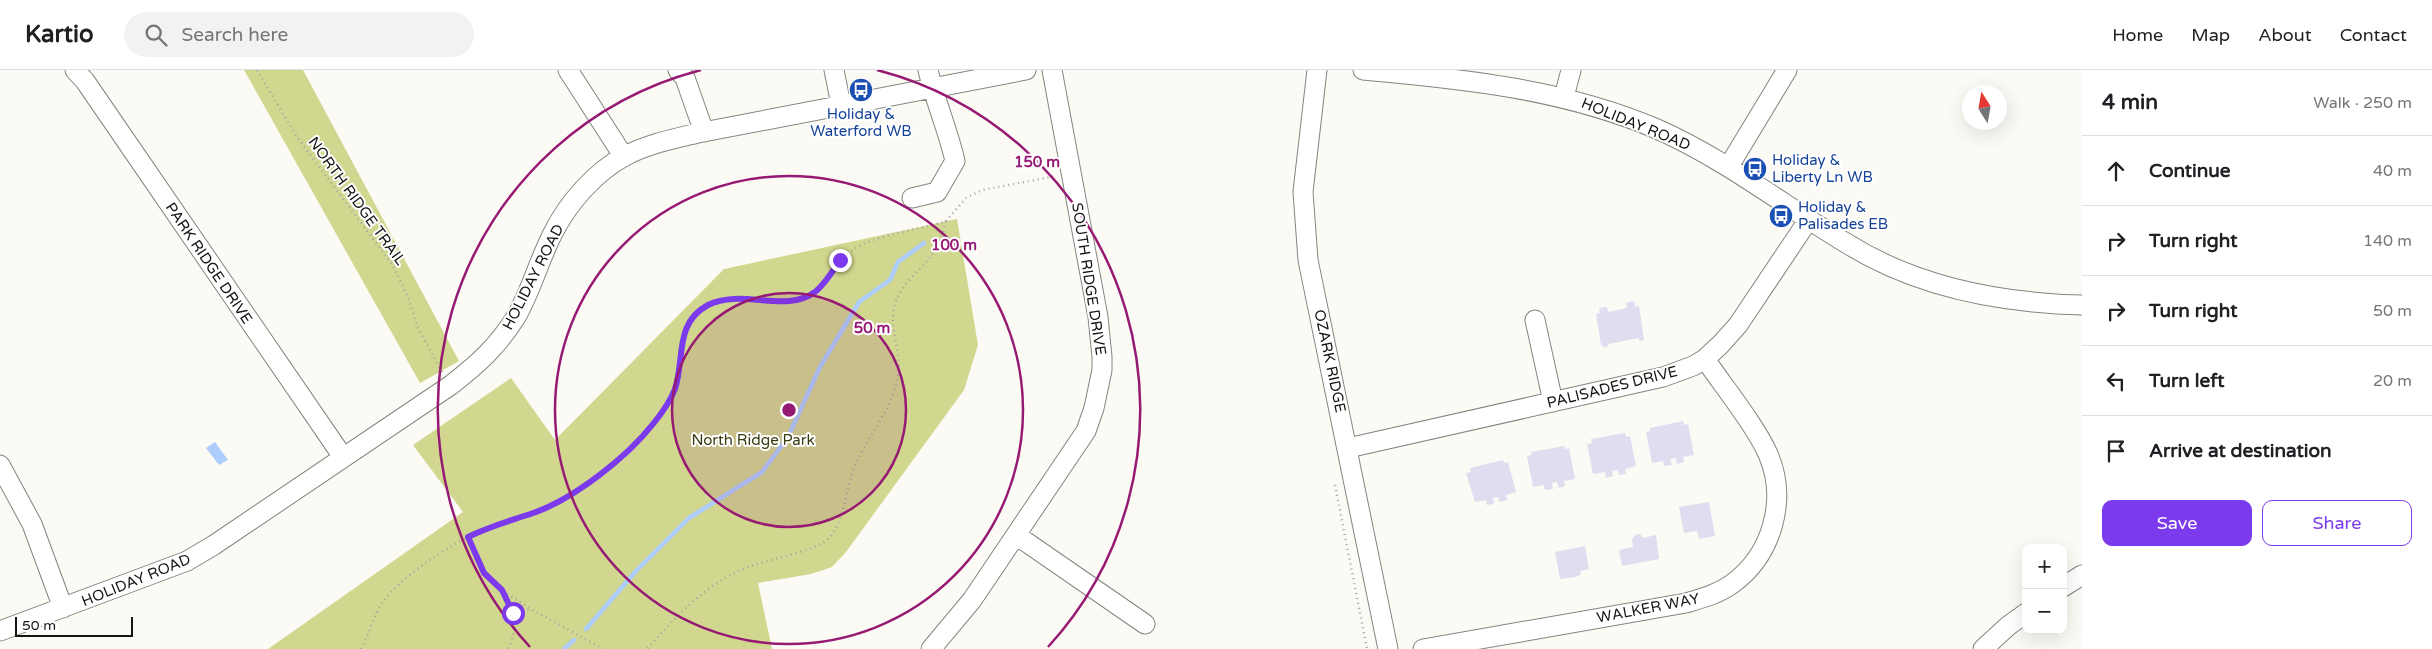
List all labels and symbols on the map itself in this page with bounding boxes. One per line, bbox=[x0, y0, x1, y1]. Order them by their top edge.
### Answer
bus stop icon: Holiday & Waterford WB bbox=[848, 77, 874, 103]
north arrow bbox=[1962, 85, 2007, 130]
street label: HOLIDAY ROAD bbox=[1579, 94, 1693, 154]
place label: Holiday & Waterford WB bbox=[810, 105, 912, 140]
street label: NORTH RIDGE TRAIL bbox=[304, 133, 410, 269]
place label: Holiday & Liberty Ln WB bbox=[1772, 151, 1873, 186]
text: 150 m bbox=[1014, 153, 1060, 171]
bus stop icon: Holiday & Liberty Ln WB bbox=[1742, 156, 1768, 182]
place label: Holiday & Palisades EB bbox=[1798, 198, 1888, 233]
street label: PARK RIDGE DRIVE bbox=[162, 199, 256, 327]
street label: SOUTH RIDGE DRIVE bbox=[1068, 201, 1110, 357]
bus stop icon: Holiday & Palisades EB bbox=[1768, 203, 1794, 229]
street label: HOLIDAY ROAD bbox=[499, 221, 567, 333]
text: 100 m bbox=[931, 236, 977, 254]
route end bbox=[829, 249, 852, 272]
street label: OZARK RIDGE bbox=[1310, 308, 1350, 414]
text: 50 m bbox=[854, 319, 890, 337]
street label: PALISADES DRIVE bbox=[1545, 362, 1679, 412]
centre of rings bbox=[780, 401, 798, 419]
park label: North Ridge Park bbox=[691, 431, 815, 449]
street label: HOLIDAY ROAD bbox=[79, 550, 193, 610]
street label: WALKER WAY bbox=[1595, 589, 1701, 627]
route start bbox=[502, 602, 525, 625]
scale bar bbox=[15, 614, 132, 637]

